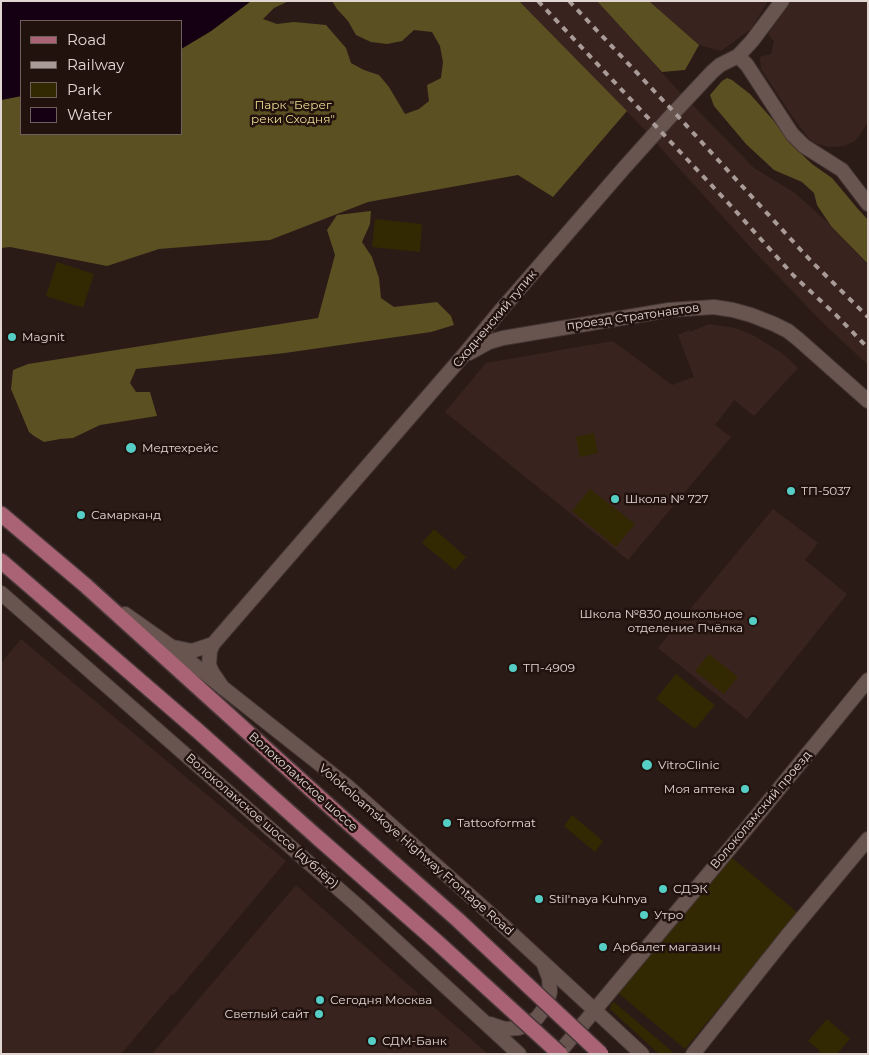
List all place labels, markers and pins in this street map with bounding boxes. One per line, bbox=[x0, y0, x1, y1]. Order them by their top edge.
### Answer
place label: Magnit bbox=[22, 330, 65, 344]
marker: Magnit bbox=[6, 331, 18, 343]
marker: Медтехрейс bbox=[124, 441, 138, 455]
place label: Медтехрейс bbox=[142, 441, 218, 455]
place label: ТП-5037 bbox=[801, 484, 851, 498]
marker: ТП-5037 bbox=[785, 485, 797, 497]
place label: Школа № 727 bbox=[625, 492, 709, 506]
marker: Школа № 727 bbox=[609, 493, 621, 505]
place label: Самарканд bbox=[91, 508, 161, 522]
marker: Самарканд bbox=[75, 509, 87, 521]
place label: Школа №830 дошкольное отделение Пчёлка bbox=[579, 607, 743, 635]
marker: Школа №830 дошкольное отделение Пчёлка bbox=[747, 615, 759, 627]
place label: ТП-4909 bbox=[523, 661, 575, 675]
marker: ТП-4909 bbox=[507, 662, 519, 674]
marker: VitroClinic bbox=[640, 758, 654, 772]
place label: VitroClinic bbox=[658, 758, 719, 772]
place label: Моя аптека bbox=[664, 782, 735, 796]
marker: Моя аптека bbox=[739, 783, 751, 795]
place label: Tattooformat bbox=[457, 816, 536, 830]
marker: Tattooformat bbox=[441, 817, 453, 829]
place label: СДЭК bbox=[673, 882, 708, 896]
marker: СДЭК bbox=[657, 883, 669, 895]
place label: Stil'naya Kuhnya bbox=[549, 892, 647, 906]
marker: Stil'naya Kuhnya bbox=[533, 893, 545, 905]
place label: Утро bbox=[654, 908, 683, 922]
marker: Утро bbox=[638, 909, 650, 921]
place label: Арбалет магазин bbox=[613, 940, 721, 954]
marker: Арбалет магазин bbox=[597, 941, 609, 953]
place label: Сегодня Москва bbox=[330, 993, 432, 1007]
marker: Сегодня Москва bbox=[314, 994, 326, 1006]
place label: Светлый сайт bbox=[225, 1007, 309, 1021]
marker: Светлый сайт bbox=[313, 1008, 325, 1020]
place label: СДМ-Банк bbox=[382, 1034, 447, 1048]
marker: СДМ-Банк bbox=[366, 1035, 378, 1047]

